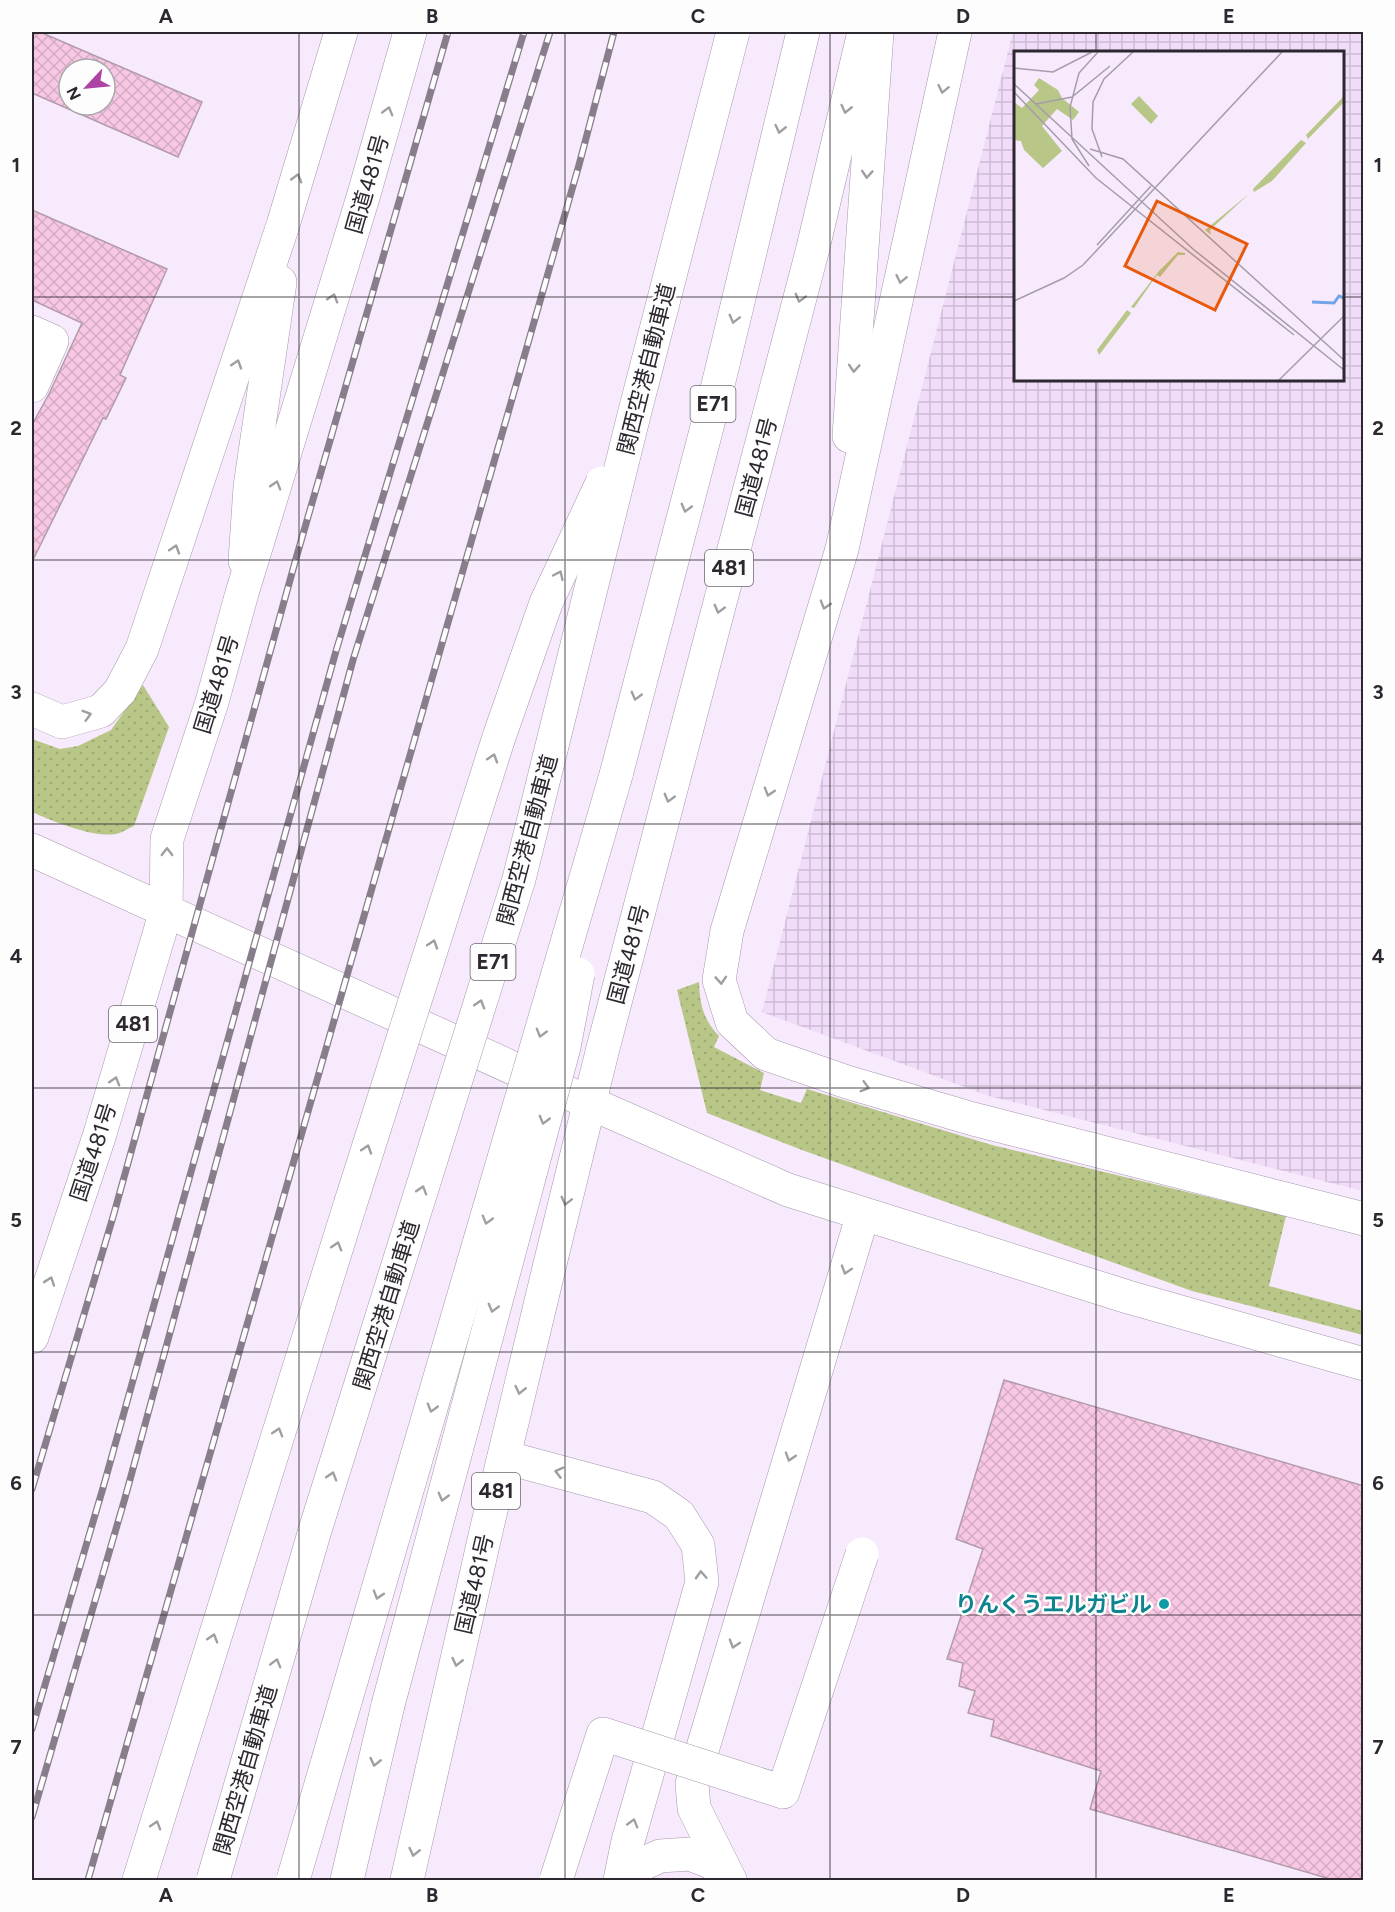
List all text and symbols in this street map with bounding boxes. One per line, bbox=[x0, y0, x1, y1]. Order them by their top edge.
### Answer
text: A bbox=[159, 4, 174, 28]
text: B bbox=[426, 4, 438, 28]
text: C bbox=[691, 4, 705, 28]
text: D bbox=[956, 4, 970, 28]
text: E bbox=[1223, 4, 1235, 28]
inset map bbox=[1014, 51, 1344, 381]
north arrow bbox=[57, 57, 117, 117]
one-way arrow bbox=[937, 83, 950, 93]
text: N bbox=[63, 84, 85, 103]
one-way arrow bbox=[840, 104, 853, 114]
one-way arrow bbox=[381, 106, 393, 117]
one-way arrow bbox=[774, 124, 787, 134]
street label: 国道481号 bbox=[340, 131, 395, 237]
text: 1 bbox=[12, 153, 20, 177]
text: 1 bbox=[1374, 153, 1382, 177]
one-way arrow bbox=[861, 169, 874, 178]
one-way arrow bbox=[289, 174, 302, 184]
one-way arrow bbox=[895, 274, 908, 284]
street label: 関西空港自動車道 bbox=[612, 280, 681, 458]
one-way arrow bbox=[326, 293, 338, 304]
one-way arrow bbox=[794, 293, 807, 303]
one-way arrow bbox=[729, 314, 742, 324]
one-way arrow bbox=[229, 359, 242, 370]
one-way arrow bbox=[848, 364, 861, 373]
road number: E71 bbox=[690, 386, 736, 422]
street label: 国道481号 bbox=[730, 414, 783, 520]
text: 2 bbox=[10, 416, 22, 440]
text: 2 bbox=[1372, 416, 1384, 440]
one-way arrow bbox=[268, 480, 281, 491]
one-way arrow bbox=[680, 503, 693, 513]
one-way arrow bbox=[168, 544, 181, 555]
road number: 481 bbox=[705, 550, 753, 586]
one-way arrow bbox=[552, 570, 564, 581]
one-way arrow bbox=[820, 599, 832, 610]
one-way arrow bbox=[713, 604, 726, 614]
street label: 国道481号 bbox=[189, 631, 244, 737]
text: 3 bbox=[10, 680, 22, 704]
text: 3 bbox=[1372, 680, 1384, 704]
one-way arrow bbox=[631, 691, 644, 701]
one-way arrow bbox=[81, 710, 91, 722]
street label: 関西空港自動車道 bbox=[492, 752, 563, 929]
one-way arrow bbox=[485, 753, 498, 764]
one-way arrow bbox=[764, 786, 776, 797]
one-way arrow bbox=[664, 792, 677, 802]
one-way arrow bbox=[161, 848, 173, 857]
street label: 国道481号 bbox=[602, 901, 655, 1007]
one-way arrow bbox=[426, 939, 438, 950]
text: 4 bbox=[10, 944, 23, 968]
road number: E71 bbox=[470, 944, 516, 980]
text: 4 bbox=[1372, 944, 1385, 968]
one-way arrow bbox=[715, 975, 728, 984]
one-way arrow bbox=[473, 999, 485, 1010]
road number: 481 bbox=[109, 1006, 157, 1042]
one-way arrow bbox=[536, 1027, 548, 1038]
one-way arrow bbox=[108, 1076, 120, 1087]
one-way arrow bbox=[859, 1080, 870, 1092]
street label: 国道481号 bbox=[65, 1099, 122, 1205]
one-way arrow bbox=[539, 1114, 551, 1125]
one-way arrow bbox=[360, 1144, 373, 1155]
one-way arrow bbox=[415, 1185, 427, 1196]
one-way arrow bbox=[561, 1195, 573, 1205]
text: 5 bbox=[10, 1208, 22, 1232]
text: 5 bbox=[1372, 1208, 1384, 1232]
one-way arrow bbox=[482, 1214, 494, 1225]
street label: 関西空港自動車道 bbox=[348, 1217, 425, 1393]
one-way arrow bbox=[330, 1241, 342, 1252]
one-way arrow bbox=[841, 1264, 853, 1275]
one-way arrow bbox=[43, 1276, 55, 1287]
one-way arrow bbox=[488, 1303, 501, 1313]
one-way arrow bbox=[514, 1385, 527, 1395]
one-way arrow bbox=[427, 1402, 439, 1413]
one-way arrow bbox=[271, 1427, 283, 1438]
one-way arrow bbox=[785, 1451, 797, 1462]
one-way arrow bbox=[554, 1467, 565, 1479]
text: 6 bbox=[10, 1471, 22, 1495]
one-way arrow bbox=[325, 1471, 337, 1482]
text: 6 bbox=[1372, 1471, 1384, 1495]
road number: 481 bbox=[472, 1473, 520, 1509]
one-way arrow bbox=[438, 1491, 450, 1502]
street label: 国道481号 bbox=[450, 1531, 499, 1637]
one-way arrow bbox=[694, 1571, 707, 1580]
one-way arrow bbox=[373, 1589, 385, 1600]
place label: りんくうエルガビル bbox=[955, 1591, 1152, 1618]
marker: りんくうエルガビル bbox=[1157, 1597, 1171, 1611]
one-way arrow bbox=[206, 1633, 218, 1644]
one-way arrow bbox=[729, 1638, 741, 1649]
one-way arrow bbox=[451, 1657, 464, 1667]
one-way arrow bbox=[269, 1658, 281, 1669]
street label: 関西空港自動車道 bbox=[208, 1682, 283, 1858]
text: 7 bbox=[10, 1735, 22, 1759]
text: 7 bbox=[1372, 1735, 1384, 1759]
one-way arrow bbox=[369, 1757, 382, 1767]
one-way arrow bbox=[626, 1818, 638, 1829]
one-way arrow bbox=[149, 1820, 161, 1831]
one-way arrow bbox=[408, 1847, 421, 1857]
text: A bbox=[159, 1883, 174, 1907]
text: B bbox=[426, 1883, 438, 1907]
text: C bbox=[691, 1883, 705, 1907]
text: D bbox=[956, 1883, 970, 1907]
text: E bbox=[1223, 1883, 1235, 1907]

